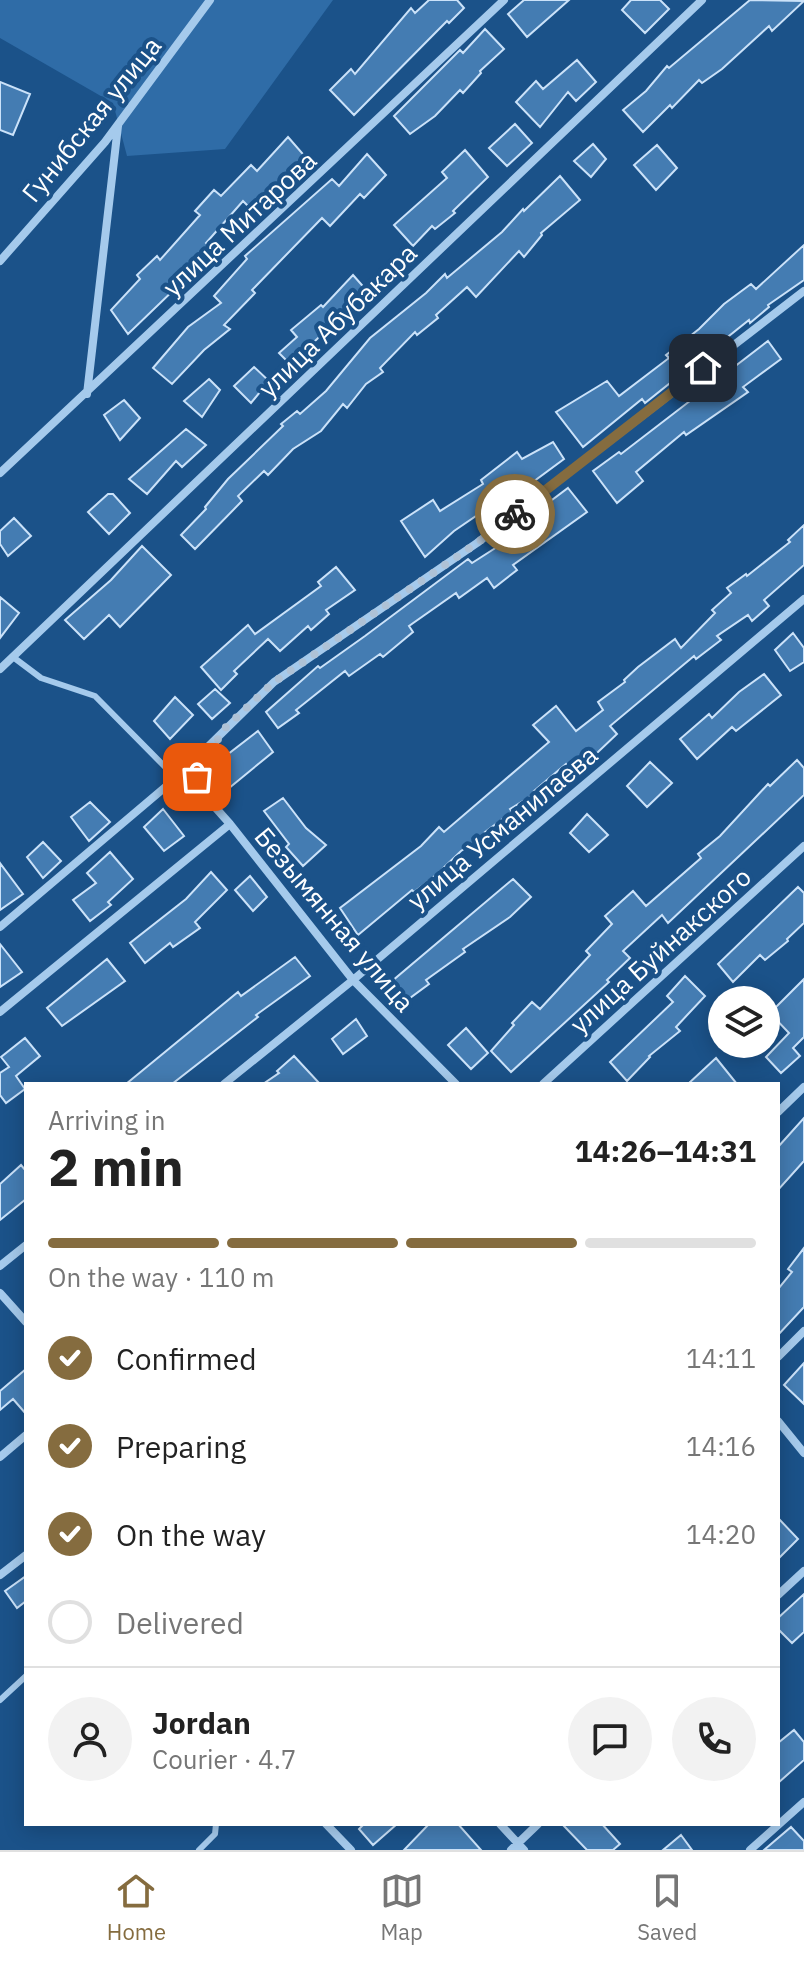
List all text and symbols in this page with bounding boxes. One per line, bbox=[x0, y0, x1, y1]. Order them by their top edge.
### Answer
street label: Гунибская улица bbox=[14, 29, 168, 209]
street label: улица Митарова bbox=[155, 143, 323, 303]
street label: улица Абубакара bbox=[250, 236, 424, 404]
pin bbox=[669, 334, 737, 402]
icon: home bbox=[681, 346, 725, 390]
courier bbox=[475, 474, 555, 554]
icon: bike bbox=[493, 492, 537, 536]
street label: улица Усманилаева bbox=[400, 737, 604, 917]
pin bbox=[163, 743, 231, 811]
icon: bag bbox=[175, 755, 219, 799]
street label: Безымянная улица bbox=[248, 820, 422, 1019]
street label: улица Буйнакского bbox=[562, 860, 758, 1040]
map controls bbox=[708, 986, 780, 1058]
button: layers bbox=[708, 986, 780, 1058]
text: Arriving in bbox=[48, 1103, 165, 1137]
text: 14:26–14:31 bbox=[575, 1131, 756, 1170]
text: 2 min bbox=[48, 1133, 184, 1200]
text: On the way · 110 m bbox=[48, 1260, 274, 1294]
icon: check bbox=[48, 1336, 92, 1380]
text: Confirmed bbox=[116, 1339, 257, 1378]
text: 14:11 bbox=[686, 1341, 756, 1375]
icon: check bbox=[48, 1424, 92, 1468]
text: Preparing bbox=[116, 1427, 246, 1466]
text: 14:16 bbox=[686, 1429, 756, 1463]
icon: check bbox=[48, 1512, 92, 1556]
text: On the way bbox=[116, 1515, 266, 1554]
text: 14:20 bbox=[686, 1517, 756, 1551]
text: Delivered bbox=[116, 1603, 244, 1642]
button: person bbox=[48, 1697, 132, 1781]
button: chat bbox=[568, 1697, 652, 1781]
button: phone bbox=[672, 1697, 756, 1781]
text: Jordan bbox=[152, 1703, 251, 1742]
text: Courier · 4.7 bbox=[152, 1742, 296, 1776]
tab: Home bbox=[107, 1869, 166, 1946]
tab: Map bbox=[380, 1869, 424, 1946]
tab: Saved bbox=[637, 1869, 697, 1946]

